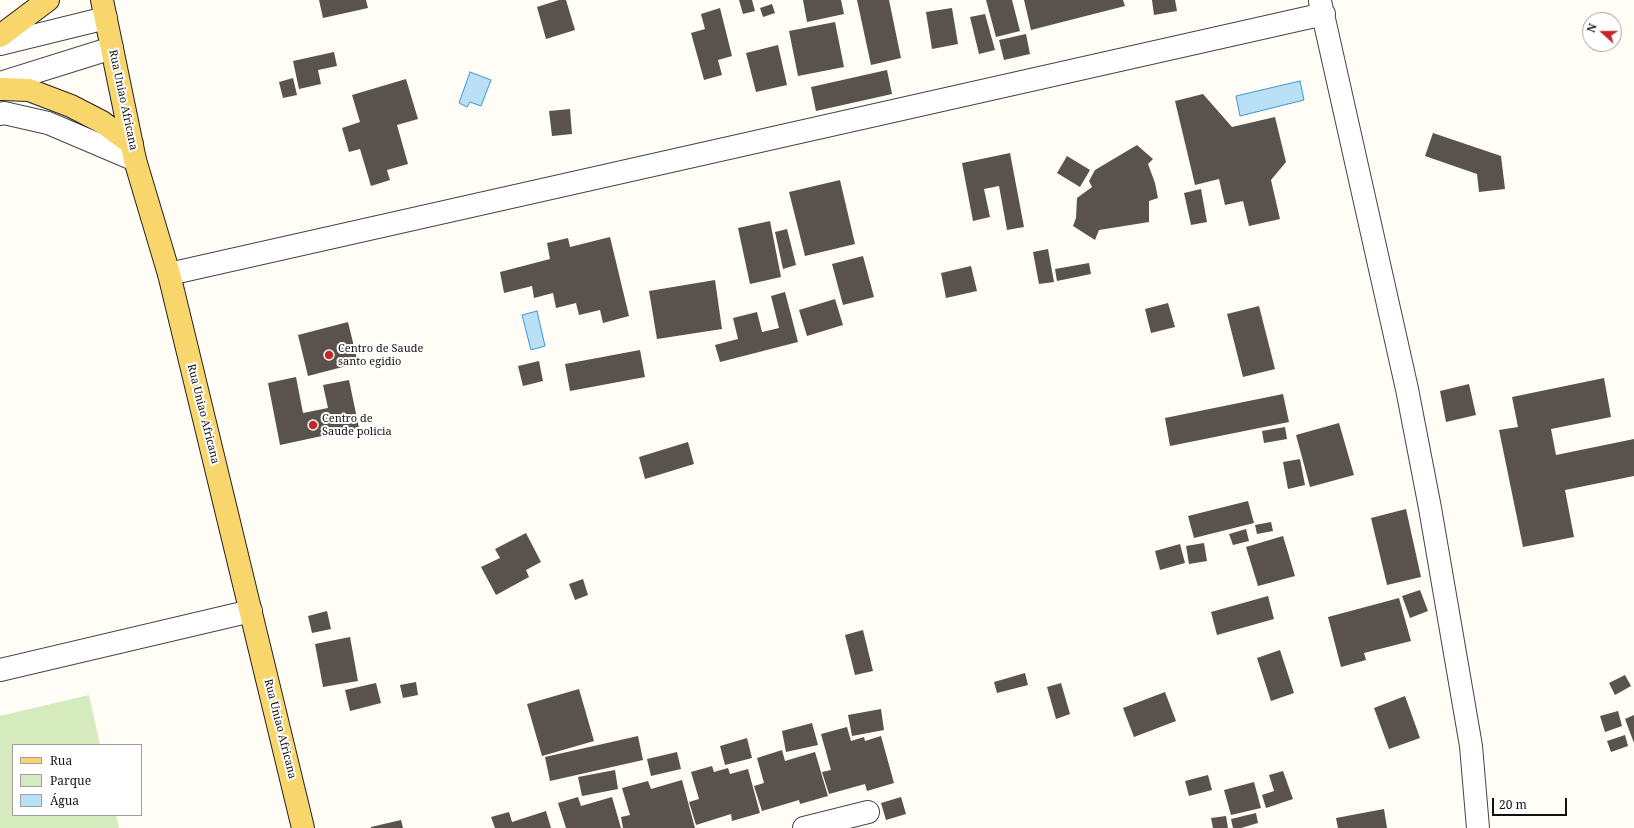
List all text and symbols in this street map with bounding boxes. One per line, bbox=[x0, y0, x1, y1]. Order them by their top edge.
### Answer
north arrow bbox=[1582, 12, 1622, 52]
text: N bbox=[1583, 21, 1600, 35]
street label: Rua Uniao Africana bbox=[106, 48, 140, 152]
place label: Centro de Saude santo egidio bbox=[338, 342, 423, 368]
marker: Centro de Saude santo egidio bbox=[323, 349, 335, 361]
street label: Rua Uniao Africana bbox=[184, 363, 222, 465]
place label: Centro de Saude policia bbox=[322, 412, 392, 438]
marker: Centro de Saude policia bbox=[307, 419, 319, 431]
street label: Rua Uniao Africana bbox=[261, 678, 299, 780]
legend bbox=[12, 744, 142, 816]
text: Rua bbox=[50, 752, 72, 769]
text: Parque bbox=[50, 772, 91, 789]
scale bar bbox=[1494, 790, 1569, 816]
text: Água bbox=[50, 792, 79, 809]
text: 20 m bbox=[1499, 796, 1527, 813]

